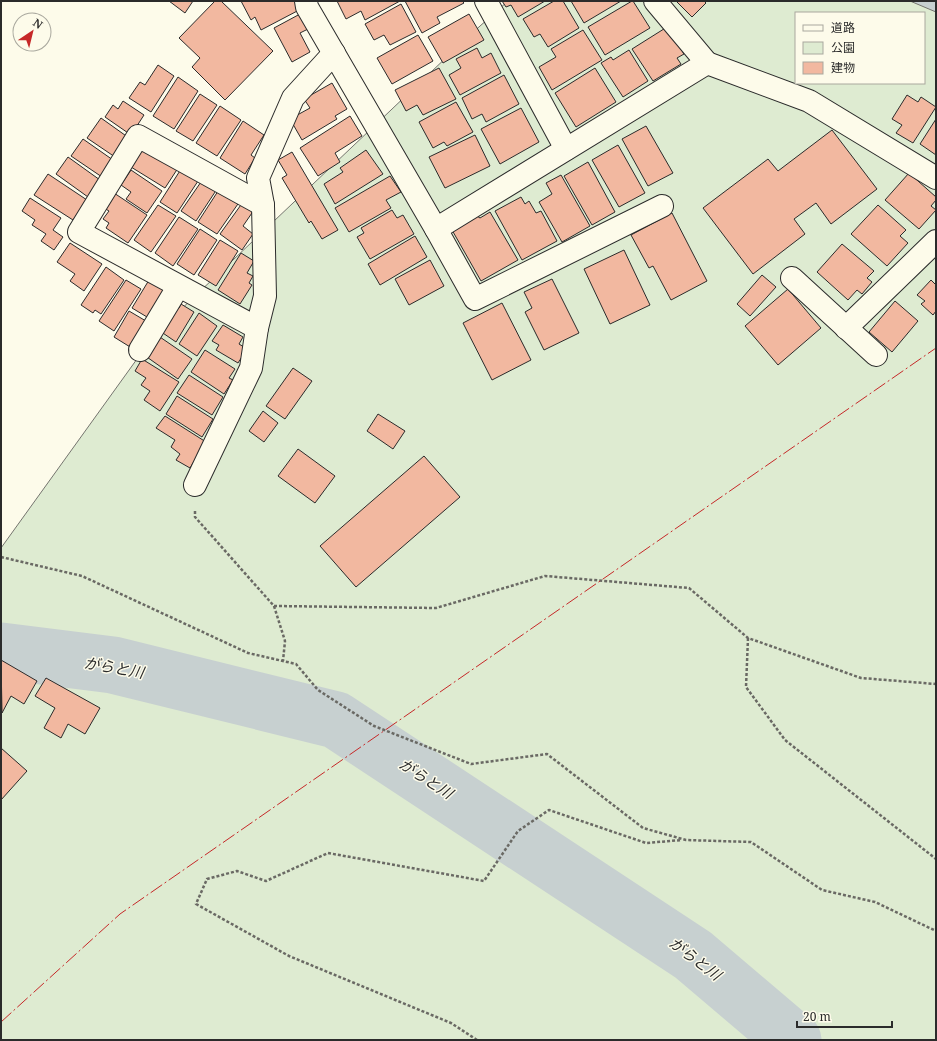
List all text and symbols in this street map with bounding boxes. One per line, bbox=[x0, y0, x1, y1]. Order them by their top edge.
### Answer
north arrow bbox=[12, 12, 52, 52]
legend bbox=[795, 12, 925, 84]
text: N bbox=[30, 15, 46, 32]
text: 道路 bbox=[831, 19, 855, 36]
text: 公園 bbox=[831, 39, 855, 56]
text: 建物 bbox=[831, 59, 855, 76]
water label: がらと川 bbox=[83, 652, 147, 682]
water label: がらと川 bbox=[396, 753, 459, 804]
water label: がらと川 bbox=[666, 932, 727, 985]
scale bar bbox=[797, 1003, 892, 1029]
text: 20 m bbox=[803, 1008, 831, 1025]

